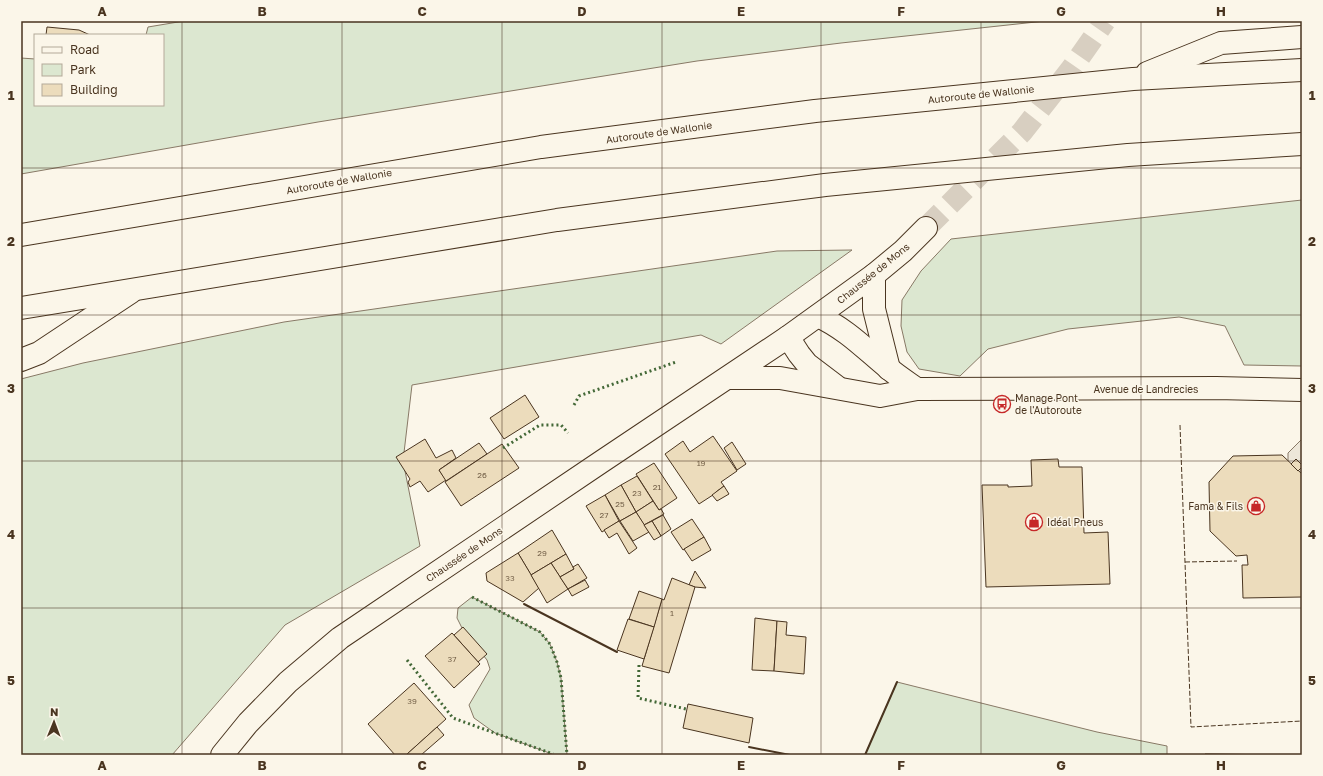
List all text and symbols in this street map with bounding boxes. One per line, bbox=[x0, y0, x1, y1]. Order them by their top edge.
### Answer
text: A bbox=[97, 3, 107, 19]
text: B bbox=[257, 3, 267, 19]
text: C bbox=[417, 3, 427, 19]
text: D bbox=[577, 3, 587, 19]
text: E bbox=[737, 3, 745, 19]
text: F bbox=[897, 3, 905, 19]
text: G bbox=[1056, 3, 1066, 19]
text: H bbox=[1216, 3, 1226, 19]
legend bbox=[34, 34, 164, 106]
text: Road bbox=[70, 42, 99, 57]
text: Park bbox=[70, 62, 96, 77]
text: Building bbox=[70, 82, 118, 97]
street label: Autoroute de Wallonie bbox=[927, 82, 1035, 106]
text: 1 bbox=[8, 87, 15, 103]
text: 1 bbox=[1309, 87, 1316, 103]
street label: Autoroute de Wallonie bbox=[605, 119, 713, 145]
street label: Autoroute de Wallonie bbox=[285, 166, 393, 196]
text: 2 bbox=[7, 233, 15, 249]
text: 2 bbox=[1308, 233, 1316, 249]
street label: Chaussée de Mons bbox=[834, 240, 912, 306]
text: 3 bbox=[7, 380, 15, 396]
text: 3 bbox=[1308, 380, 1316, 396]
street label: Avenue de Landrecies bbox=[1094, 383, 1198, 395]
place label: Manage Pont de l'Autoroute bbox=[1015, 392, 1082, 416]
bus stop icon: Manage Pont de l'Autoroute bbox=[992, 394, 1012, 414]
house number: 19 bbox=[697, 458, 706, 468]
house number: 26 bbox=[477, 470, 487, 480]
house number: 21 bbox=[653, 482, 661, 492]
house number: 23 bbox=[632, 488, 642, 498]
shop icon: Fama & Fils bbox=[1246, 496, 1266, 516]
house number: 25 bbox=[615, 499, 625, 509]
place label: Fama & Fils bbox=[1188, 500, 1243, 512]
house number: 27 bbox=[600, 510, 608, 520]
shop icon: Idéal Pneus bbox=[1024, 512, 1044, 532]
place label: Idéal Pneus bbox=[1047, 516, 1103, 528]
street label: Chaussée de Mons bbox=[423, 524, 505, 584]
text: 4 bbox=[7, 526, 15, 542]
text: 4 bbox=[1308, 526, 1316, 542]
house number: 29 bbox=[537, 548, 547, 558]
house number: 33 bbox=[505, 573, 515, 583]
house number: 1 bbox=[670, 608, 674, 618]
house number: 37 bbox=[448, 654, 456, 664]
text: 5 bbox=[7, 672, 15, 688]
text: 5 bbox=[1308, 672, 1316, 688]
house number: 39 bbox=[407, 696, 417, 706]
north arrow bbox=[34, 702, 74, 742]
text: N bbox=[50, 705, 58, 718]
text: A bbox=[97, 757, 107, 773]
text: B bbox=[257, 757, 267, 773]
text: C bbox=[417, 757, 427, 773]
text: D bbox=[577, 757, 587, 773]
text: E bbox=[737, 757, 745, 773]
text: F bbox=[897, 757, 905, 773]
text: G bbox=[1056, 757, 1066, 773]
text: H bbox=[1216, 757, 1226, 773]

